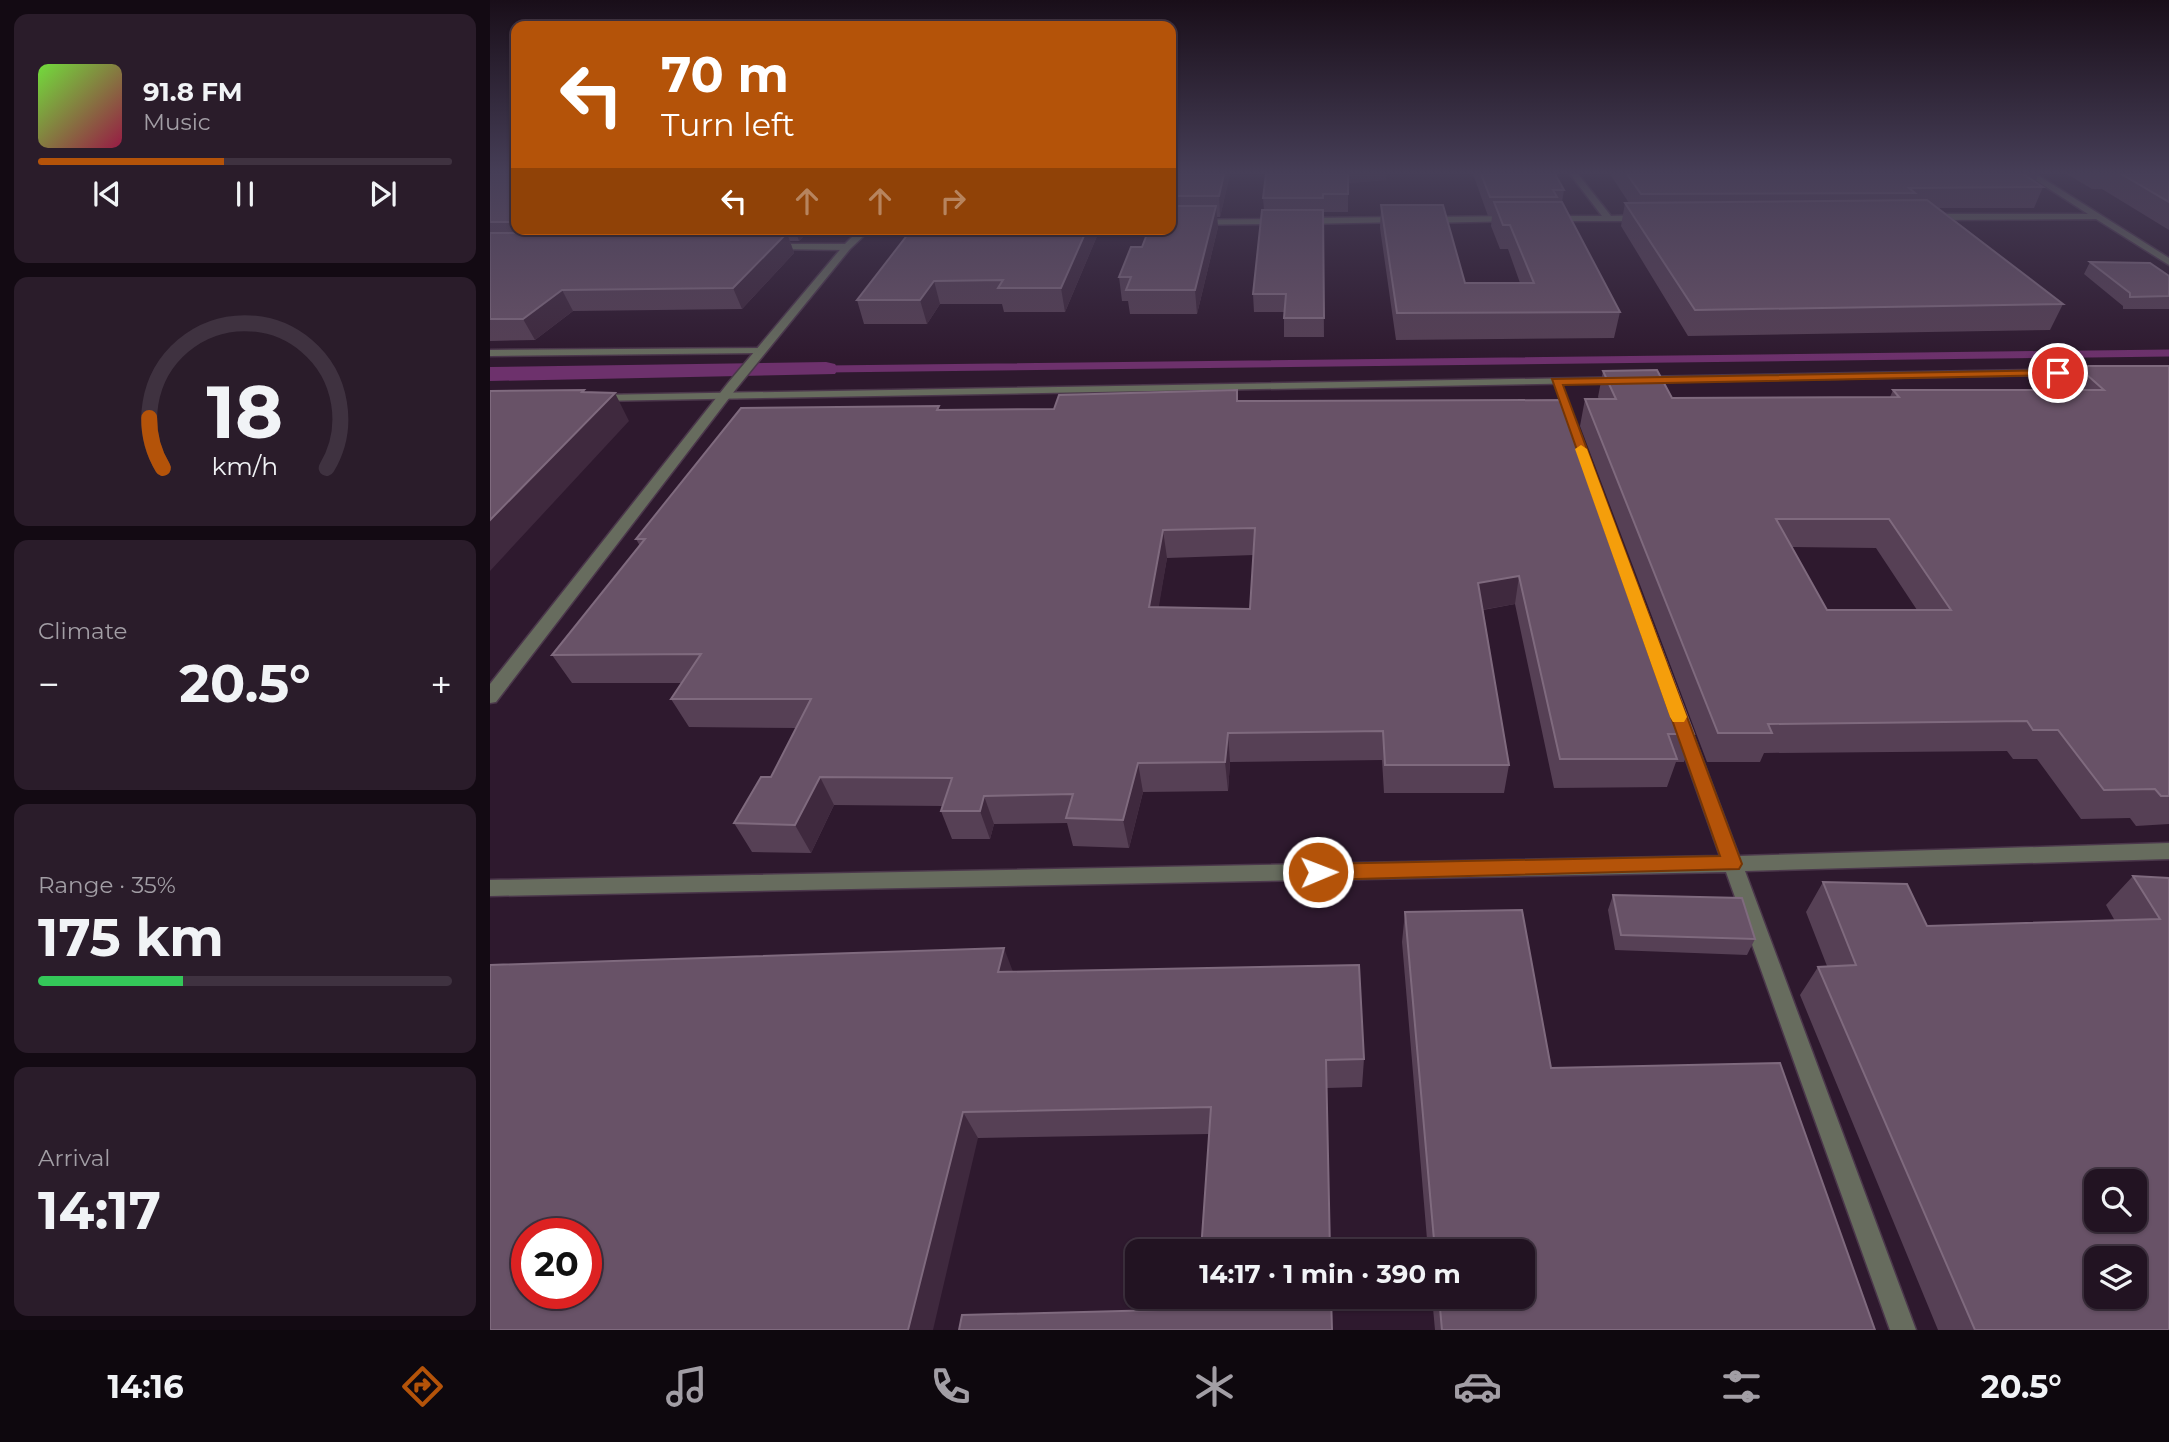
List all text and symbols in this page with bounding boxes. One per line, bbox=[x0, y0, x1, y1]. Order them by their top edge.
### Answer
text: 70 m bbox=[661, 45, 789, 104]
icon: left bbox=[546, 49, 637, 140]
text: 91.8 FM bbox=[143, 76, 243, 108]
text: Turn left bbox=[661, 105, 795, 144]
text: Music bbox=[143, 108, 211, 136]
icon: previous bbox=[88, 175, 126, 213]
icon: pause bbox=[226, 175, 264, 213]
icon: next bbox=[364, 175, 402, 213]
icon: left bbox=[715, 182, 753, 220]
icon: ahead bbox=[788, 182, 826, 220]
icon: ahead bbox=[861, 182, 899, 220]
icon: right bbox=[934, 182, 972, 220]
pin bbox=[2028, 343, 2088, 403]
icon: arrive bbox=[2039, 354, 2077, 392]
text: 18 bbox=[207, 368, 283, 456]
text: km/h bbox=[212, 451, 278, 481]
text: Climate bbox=[38, 617, 127, 645]
text: 20.5° bbox=[179, 652, 311, 715]
text: − bbox=[38, 661, 60, 708]
text: + bbox=[430, 661, 452, 708]
position arrow bbox=[1281, 835, 1355, 909]
text: Range · 35% bbox=[38, 871, 176, 899]
text: 175 km bbox=[38, 906, 224, 969]
text: Arrival bbox=[38, 1144, 111, 1172]
map controls bbox=[2084, 1169, 2147, 1309]
button: search bbox=[2084, 1169, 2147, 1232]
text: 14:17 bbox=[38, 1179, 161, 1242]
speed limit sign: 20 bbox=[511, 1218, 602, 1309]
button: layers bbox=[2084, 1246, 2147, 1309]
text: 14:17 · 1 min · 390 m bbox=[1199, 1258, 1461, 1290]
icon: directions bbox=[398, 1362, 447, 1411]
icon: music bbox=[662, 1362, 711, 1411]
icon: phone bbox=[926, 1362, 975, 1411]
icon: climate bbox=[1190, 1362, 1239, 1411]
icon: car bbox=[1453, 1362, 1502, 1411]
icon: filters bbox=[1717, 1362, 1766, 1411]
text: 14:16 bbox=[107, 1367, 184, 1406]
text: 20.5° bbox=[1981, 1367, 2062, 1406]

